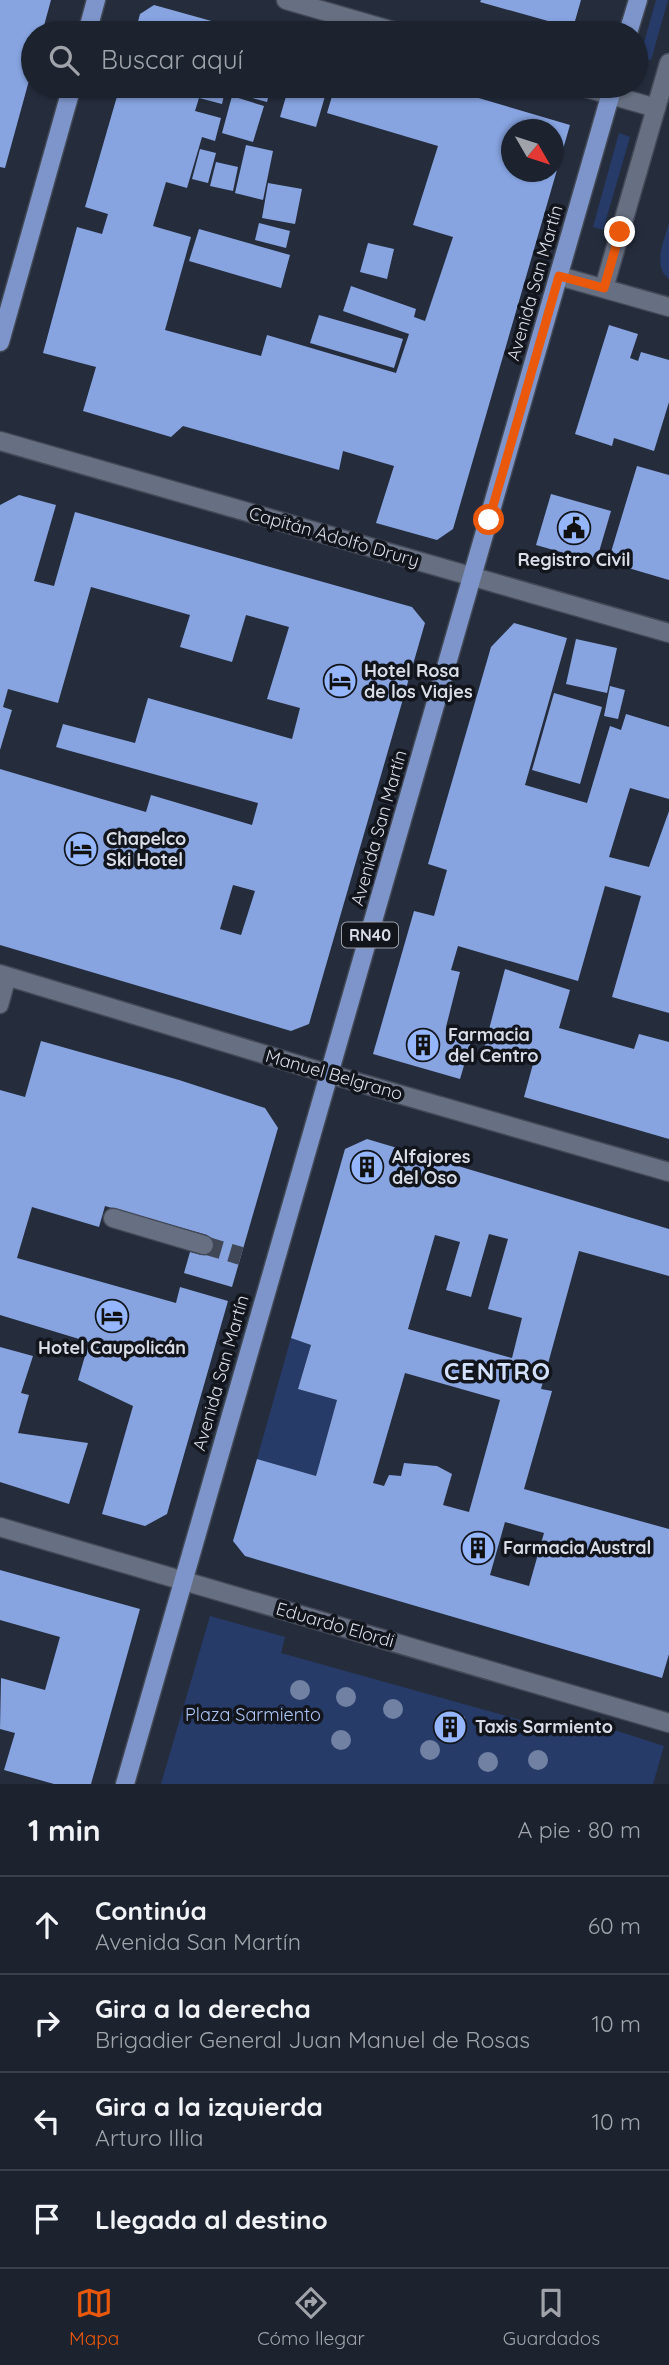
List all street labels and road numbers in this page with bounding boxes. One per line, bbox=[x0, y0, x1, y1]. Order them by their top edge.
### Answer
street label: Avenida San Martín bbox=[501, 202, 568, 363]
street label: Capitán Adolfo Drury bbox=[246, 501, 422, 572]
street label: Avenida San Martín bbox=[345, 747, 412, 908]
road number: RN40 bbox=[342, 923, 398, 948]
street label: Manuel Belgrano bbox=[263, 1044, 405, 1105]
street label: Avenida San Martín bbox=[187, 1292, 254, 1453]
street label: Eduardo Elordi bbox=[273, 1597, 397, 1652]

